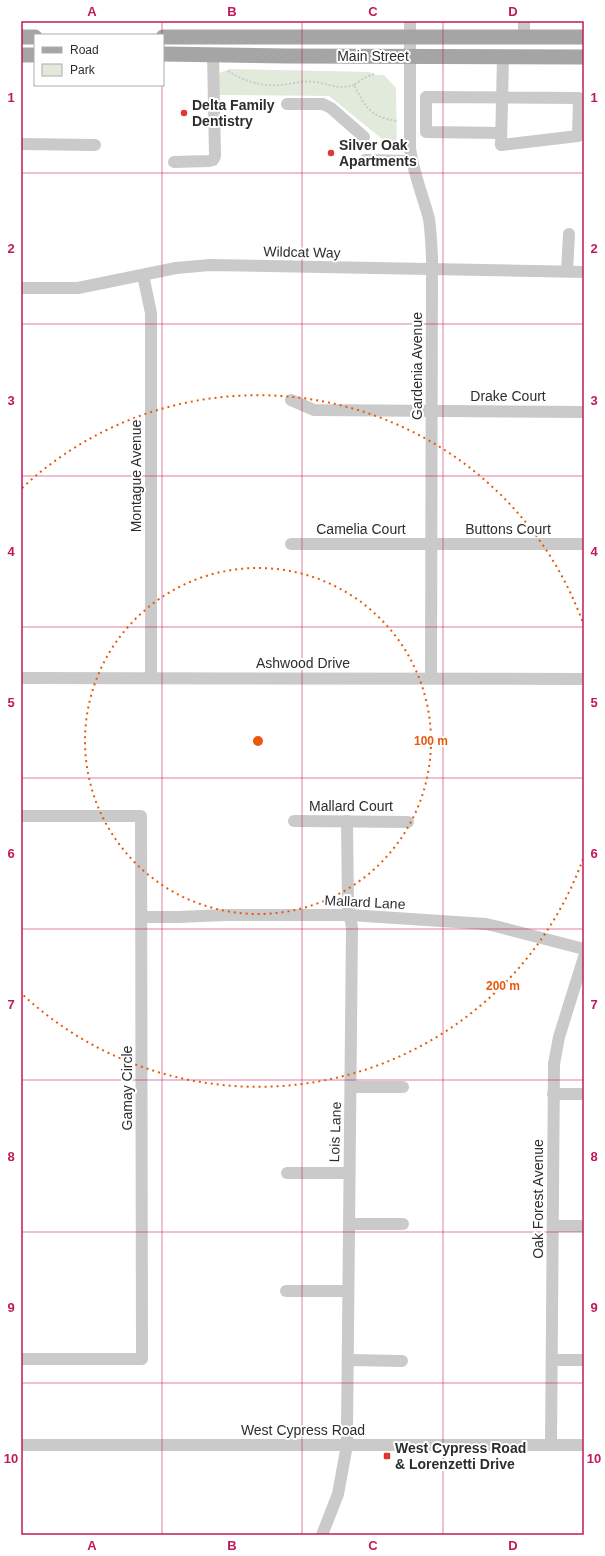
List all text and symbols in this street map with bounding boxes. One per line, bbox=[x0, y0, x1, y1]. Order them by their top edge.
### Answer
text: A bbox=[87, 4, 97, 19]
text: B bbox=[227, 4, 237, 19]
text: C bbox=[368, 4, 378, 19]
text: D bbox=[508, 4, 518, 19]
legend bbox=[34, 34, 164, 86]
text: Road bbox=[70, 43, 99, 57]
street label: Main Street bbox=[337, 48, 409, 64]
text: Park bbox=[70, 63, 96, 77]
text: 1 bbox=[7, 90, 15, 105]
text: 1 bbox=[590, 90, 598, 105]
place label: Delta Family Dentistry bbox=[192, 97, 275, 129]
marker: Delta Family Dentistry bbox=[179, 108, 189, 118]
place label: Silver Oak Apartments bbox=[339, 137, 417, 169]
marker: Silver Oak Apartments bbox=[326, 148, 336, 158]
text: 2 bbox=[7, 241, 15, 256]
text: 2 bbox=[590, 241, 598, 256]
street label: Wildcat Way bbox=[263, 243, 341, 261]
street label: Gardenia Avenue bbox=[409, 312, 425, 420]
street label: Drake Court bbox=[470, 388, 546, 404]
text: 3 bbox=[7, 393, 15, 408]
text: 3 bbox=[590, 393, 598, 408]
street label: Montague Avenue bbox=[128, 419, 144, 532]
street label: Camelia Court bbox=[316, 521, 406, 537]
street label: Buttons Court bbox=[465, 521, 551, 537]
text: 4 bbox=[7, 544, 15, 559]
text: 4 bbox=[590, 544, 598, 559]
street label: Ashwood Drive bbox=[256, 655, 350, 671]
text: 5 bbox=[7, 695, 15, 710]
text: 5 bbox=[590, 695, 598, 710]
centre of rings bbox=[251, 734, 265, 748]
text: 100 m bbox=[414, 734, 448, 748]
street label: Mallard Court bbox=[309, 798, 393, 814]
text: 6 bbox=[7, 846, 15, 861]
text: 6 bbox=[590, 846, 598, 861]
street label: Mallard Lane bbox=[324, 892, 406, 912]
text: 200 m bbox=[486, 979, 520, 993]
text: 7 bbox=[7, 997, 15, 1012]
text: 7 bbox=[590, 997, 598, 1012]
street label: Gamay Circle bbox=[119, 1045, 135, 1130]
street label: Lois Lane bbox=[326, 1101, 344, 1163]
street label: Oak Forest Avenue bbox=[530, 1139, 546, 1259]
text: 8 bbox=[7, 1149, 15, 1164]
text: 8 bbox=[590, 1149, 598, 1164]
text: 9 bbox=[7, 1300, 15, 1315]
text: 9 bbox=[590, 1300, 598, 1315]
street label: West Cypress Road bbox=[241, 1422, 365, 1438]
place label: West Cypress Road & Lorenzetti Drive bbox=[395, 1440, 526, 1472]
text: 10 bbox=[4, 1451, 18, 1466]
marker: West Cypress Road & Lorenzetti Drive bbox=[382, 1451, 392, 1461]
text: 10 bbox=[587, 1451, 601, 1466]
text: A bbox=[87, 1538, 97, 1553]
text: B bbox=[227, 1538, 237, 1553]
text: C bbox=[368, 1538, 378, 1553]
text: D bbox=[508, 1538, 518, 1553]

